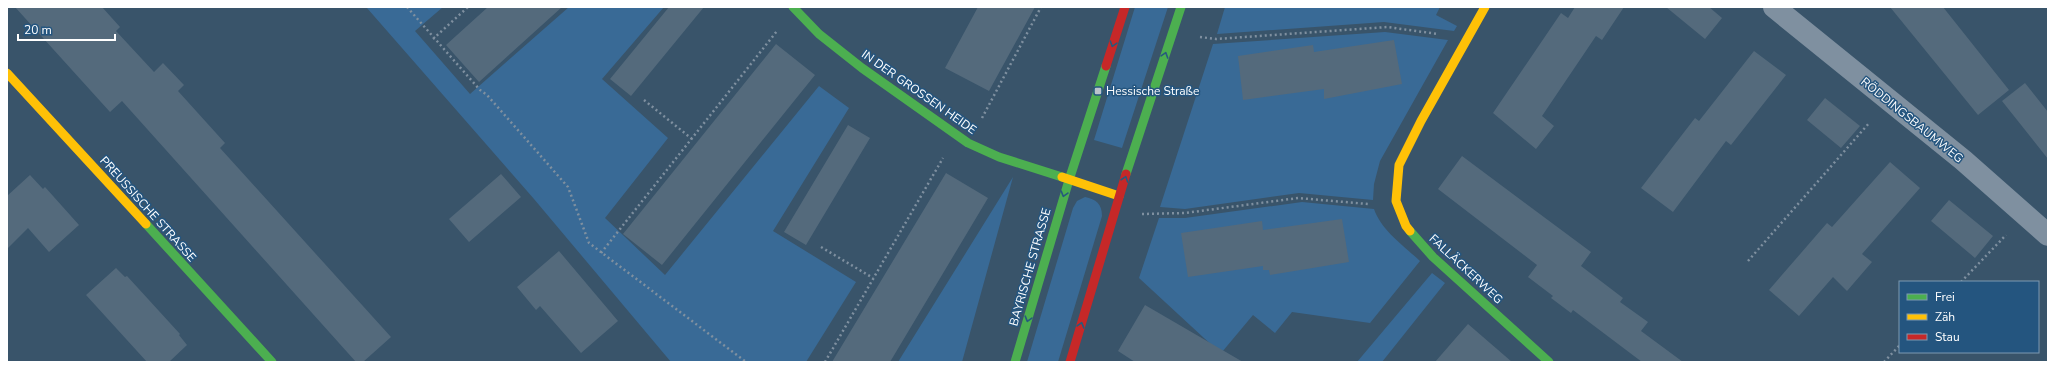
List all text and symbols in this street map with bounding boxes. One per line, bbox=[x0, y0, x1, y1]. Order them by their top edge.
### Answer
scale bar bbox=[18, 16, 115, 42]
text: 20 m bbox=[24, 22, 52, 38]
one-way arrow bbox=[1109, 40, 1118, 47]
street label: IN DER GROSSEN HEIDE bbox=[858, 46, 980, 138]
one-way arrow bbox=[1160, 52, 1169, 59]
street label: RÖDDINGSBAUMWEG bbox=[1857, 74, 1967, 166]
place label: Hessische Straße bbox=[1106, 83, 1199, 99]
marker: Hessische Straße bbox=[1093, 86, 1103, 96]
street label: PREUSSISCHE STRASSE bbox=[96, 153, 200, 265]
one-way arrow bbox=[1120, 176, 1129, 183]
one-way arrow bbox=[1060, 191, 1069, 198]
street label: BAYRISCHE STRASSE bbox=[1006, 206, 1054, 328]
street label: FALLÄCKERWEG bbox=[1426, 231, 1506, 307]
legend bbox=[1899, 281, 2039, 353]
text: Frei bbox=[1935, 289, 1955, 305]
text: Zäh bbox=[1935, 309, 1955, 325]
one-way arrow bbox=[1024, 315, 1033, 322]
one-way arrow bbox=[1076, 321, 1085, 328]
text: Stau bbox=[1935, 329, 1960, 345]

